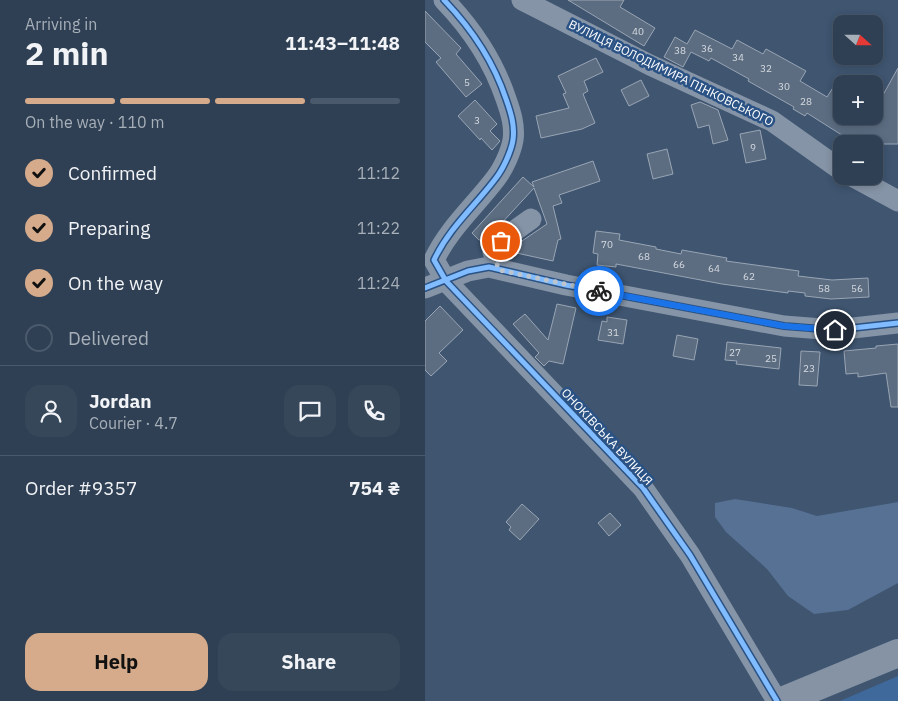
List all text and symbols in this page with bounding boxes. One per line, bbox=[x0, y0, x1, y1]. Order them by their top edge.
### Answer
text: Arriving in bbox=[25, 14, 97, 34]
north arrow bbox=[833, 15, 883, 65]
map controls bbox=[833, 15, 883, 185]
street label: ВУЛИЦЯ ВОЛОДИМИРА ПІНКОВСЬКОГО bbox=[566, 16, 776, 129]
house number: 40 bbox=[632, 25, 644, 38]
text: 11:43–11:48 bbox=[285, 31, 400, 55]
text: 2 min bbox=[25, 32, 109, 74]
house number: 36 bbox=[701, 42, 713, 55]
house number: 38 bbox=[674, 44, 686, 57]
house number: 34 bbox=[732, 51, 744, 64]
house number: 32 bbox=[760, 62, 772, 75]
button: + bbox=[833, 75, 883, 125]
house number: 5 bbox=[464, 76, 470, 89]
house number: 30 bbox=[778, 80, 790, 93]
house number: 28 bbox=[800, 95, 812, 108]
text: On the way · 110 m bbox=[25, 112, 164, 132]
house number: 3 bbox=[474, 114, 480, 127]
button: − bbox=[833, 135, 883, 185]
house number: 9 bbox=[750, 141, 756, 154]
icon: check bbox=[25, 159, 53, 187]
text: Confirmed bbox=[68, 161, 157, 185]
text: 11:12 bbox=[357, 163, 400, 183]
icon: check bbox=[25, 214, 53, 242]
text: Preparing bbox=[68, 216, 150, 240]
text: 11:22 bbox=[357, 218, 400, 238]
pin bbox=[480, 220, 522, 262]
icon: bag bbox=[487, 227, 515, 255]
house number: 70 bbox=[601, 238, 613, 251]
house number: 68 bbox=[638, 250, 650, 263]
house number: 66 bbox=[673, 258, 685, 271]
house number: 64 bbox=[708, 262, 720, 275]
courier bbox=[574, 266, 624, 316]
icon: check bbox=[25, 269, 53, 297]
house number: 62 bbox=[743, 270, 755, 283]
text: On the way bbox=[68, 271, 163, 295]
text: 11:24 bbox=[357, 273, 400, 293]
icon: bike bbox=[585, 277, 613, 305]
house number: 58 bbox=[818, 282, 830, 295]
house number: 56 bbox=[851, 282, 863, 295]
pin bbox=[814, 309, 856, 351]
icon: home bbox=[821, 316, 849, 344]
text: Delivered bbox=[68, 326, 149, 350]
house number: 31 bbox=[607, 326, 619, 339]
house number: 27 bbox=[729, 346, 741, 359]
house number: 25 bbox=[765, 352, 777, 365]
house number: 23 bbox=[803, 362, 815, 375]
button: person bbox=[25, 385, 77, 437]
button: chat bbox=[284, 385, 336, 437]
button: phone bbox=[348, 385, 400, 437]
street label: ОНОКІВСЬКА ВУЛИЦЯ bbox=[559, 385, 656, 488]
text: Jordan bbox=[89, 389, 152, 413]
text: Courier · 4.7 bbox=[89, 413, 178, 433]
text: Order #9357 bbox=[25, 476, 137, 500]
text: 754 ₴ bbox=[349, 476, 400, 500]
button: Help bbox=[25, 633, 208, 691]
button: Share bbox=[218, 633, 400, 691]

